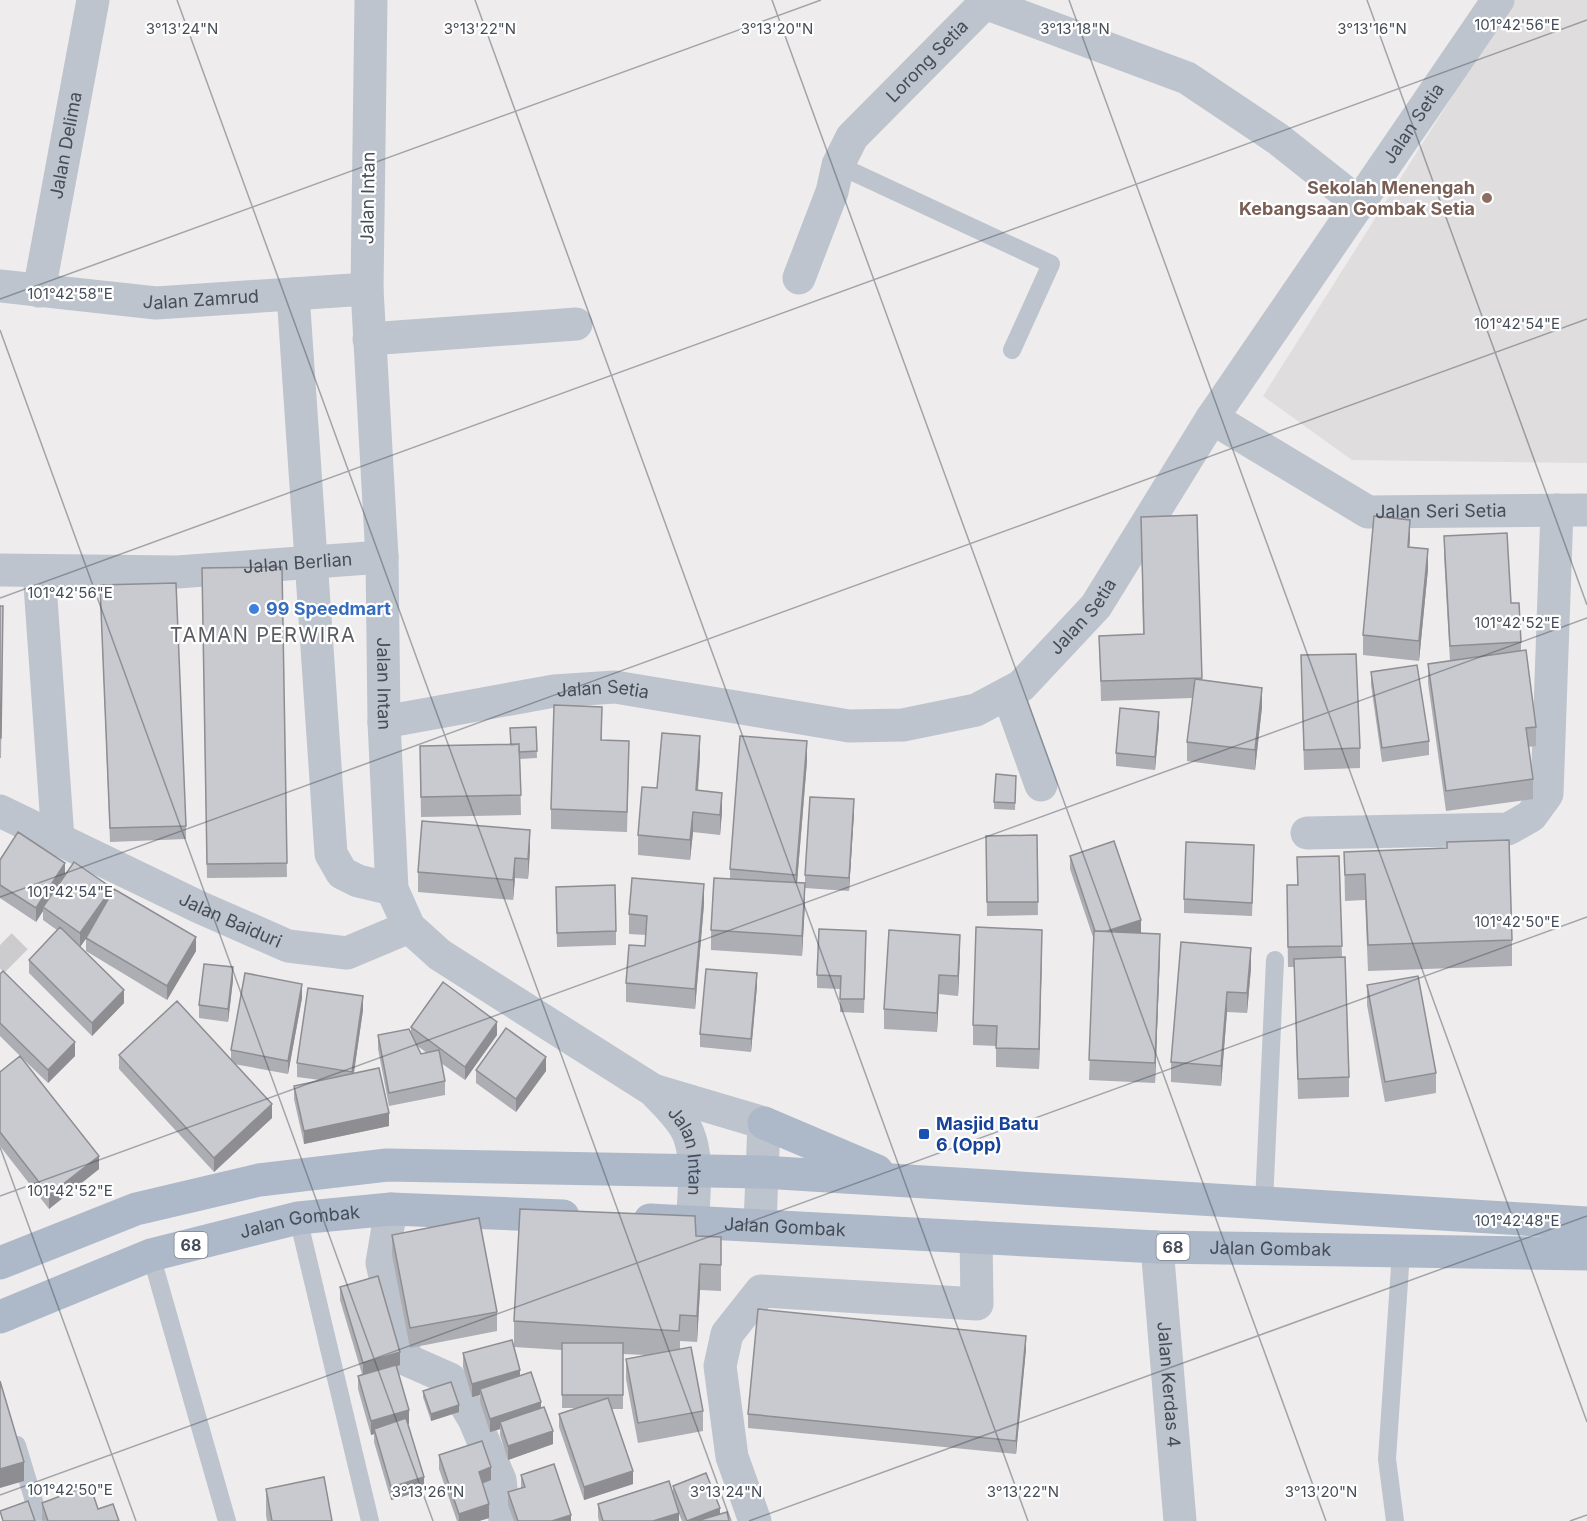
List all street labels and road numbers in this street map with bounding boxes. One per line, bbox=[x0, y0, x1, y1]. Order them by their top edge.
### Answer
street label: Lorong Setia bbox=[882, 15, 972, 106]
street label: Jalan Setia bbox=[1378, 79, 1448, 168]
street label: Jalan Delima bbox=[45, 90, 86, 201]
street label: Jalan Intan bbox=[356, 151, 379, 245]
street label: Jalan Zamrud bbox=[142, 285, 260, 313]
street label: Jalan Seri Setia bbox=[1375, 500, 1507, 522]
street label: Jalan Berlian bbox=[242, 548, 353, 577]
street label: Jalan Setia bbox=[1045, 575, 1120, 659]
street label: Jalan Intan bbox=[373, 637, 395, 730]
street label: Jalan Setia bbox=[556, 676, 651, 703]
street label: Jalan Baiduri bbox=[176, 888, 285, 952]
street label: Jalan Intan bbox=[664, 1102, 706, 1196]
street label: Jalan Gombak bbox=[237, 1201, 361, 1242]
street label: Jalan Gombak bbox=[723, 1213, 846, 1240]
road number: 68 bbox=[174, 1232, 207, 1258]
road number: 68 bbox=[1156, 1234, 1190, 1260]
street label: Jalan Gombak bbox=[1209, 1237, 1331, 1260]
street label: Jalan Kerdas 4 bbox=[1153, 1321, 1185, 1448]

